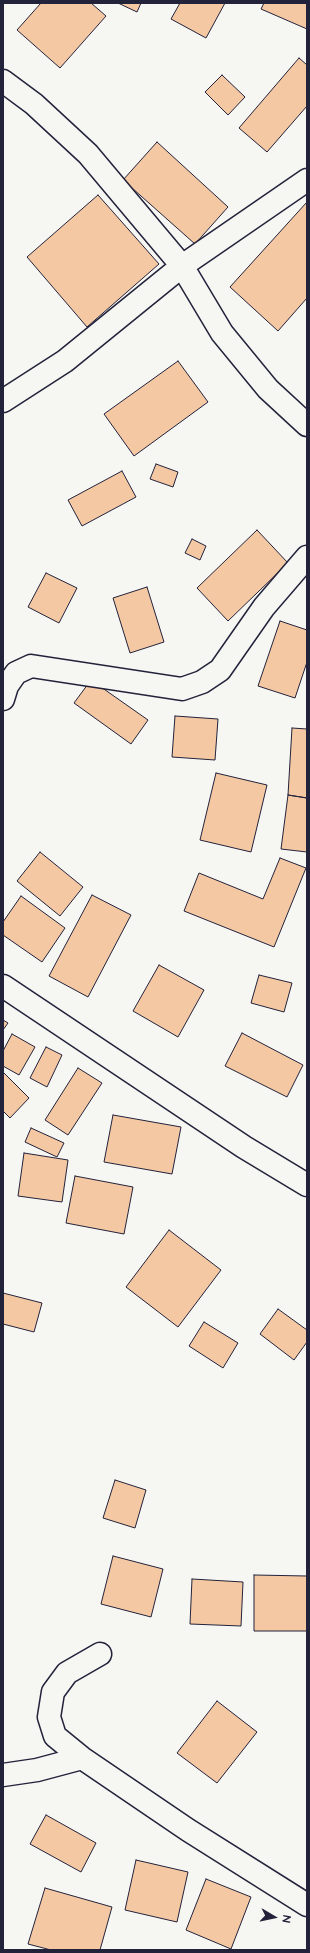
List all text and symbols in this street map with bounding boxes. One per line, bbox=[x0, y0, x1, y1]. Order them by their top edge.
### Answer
north arrow bbox=[254, 1897, 294, 1937]
text: N bbox=[278, 1914, 294, 1924]

